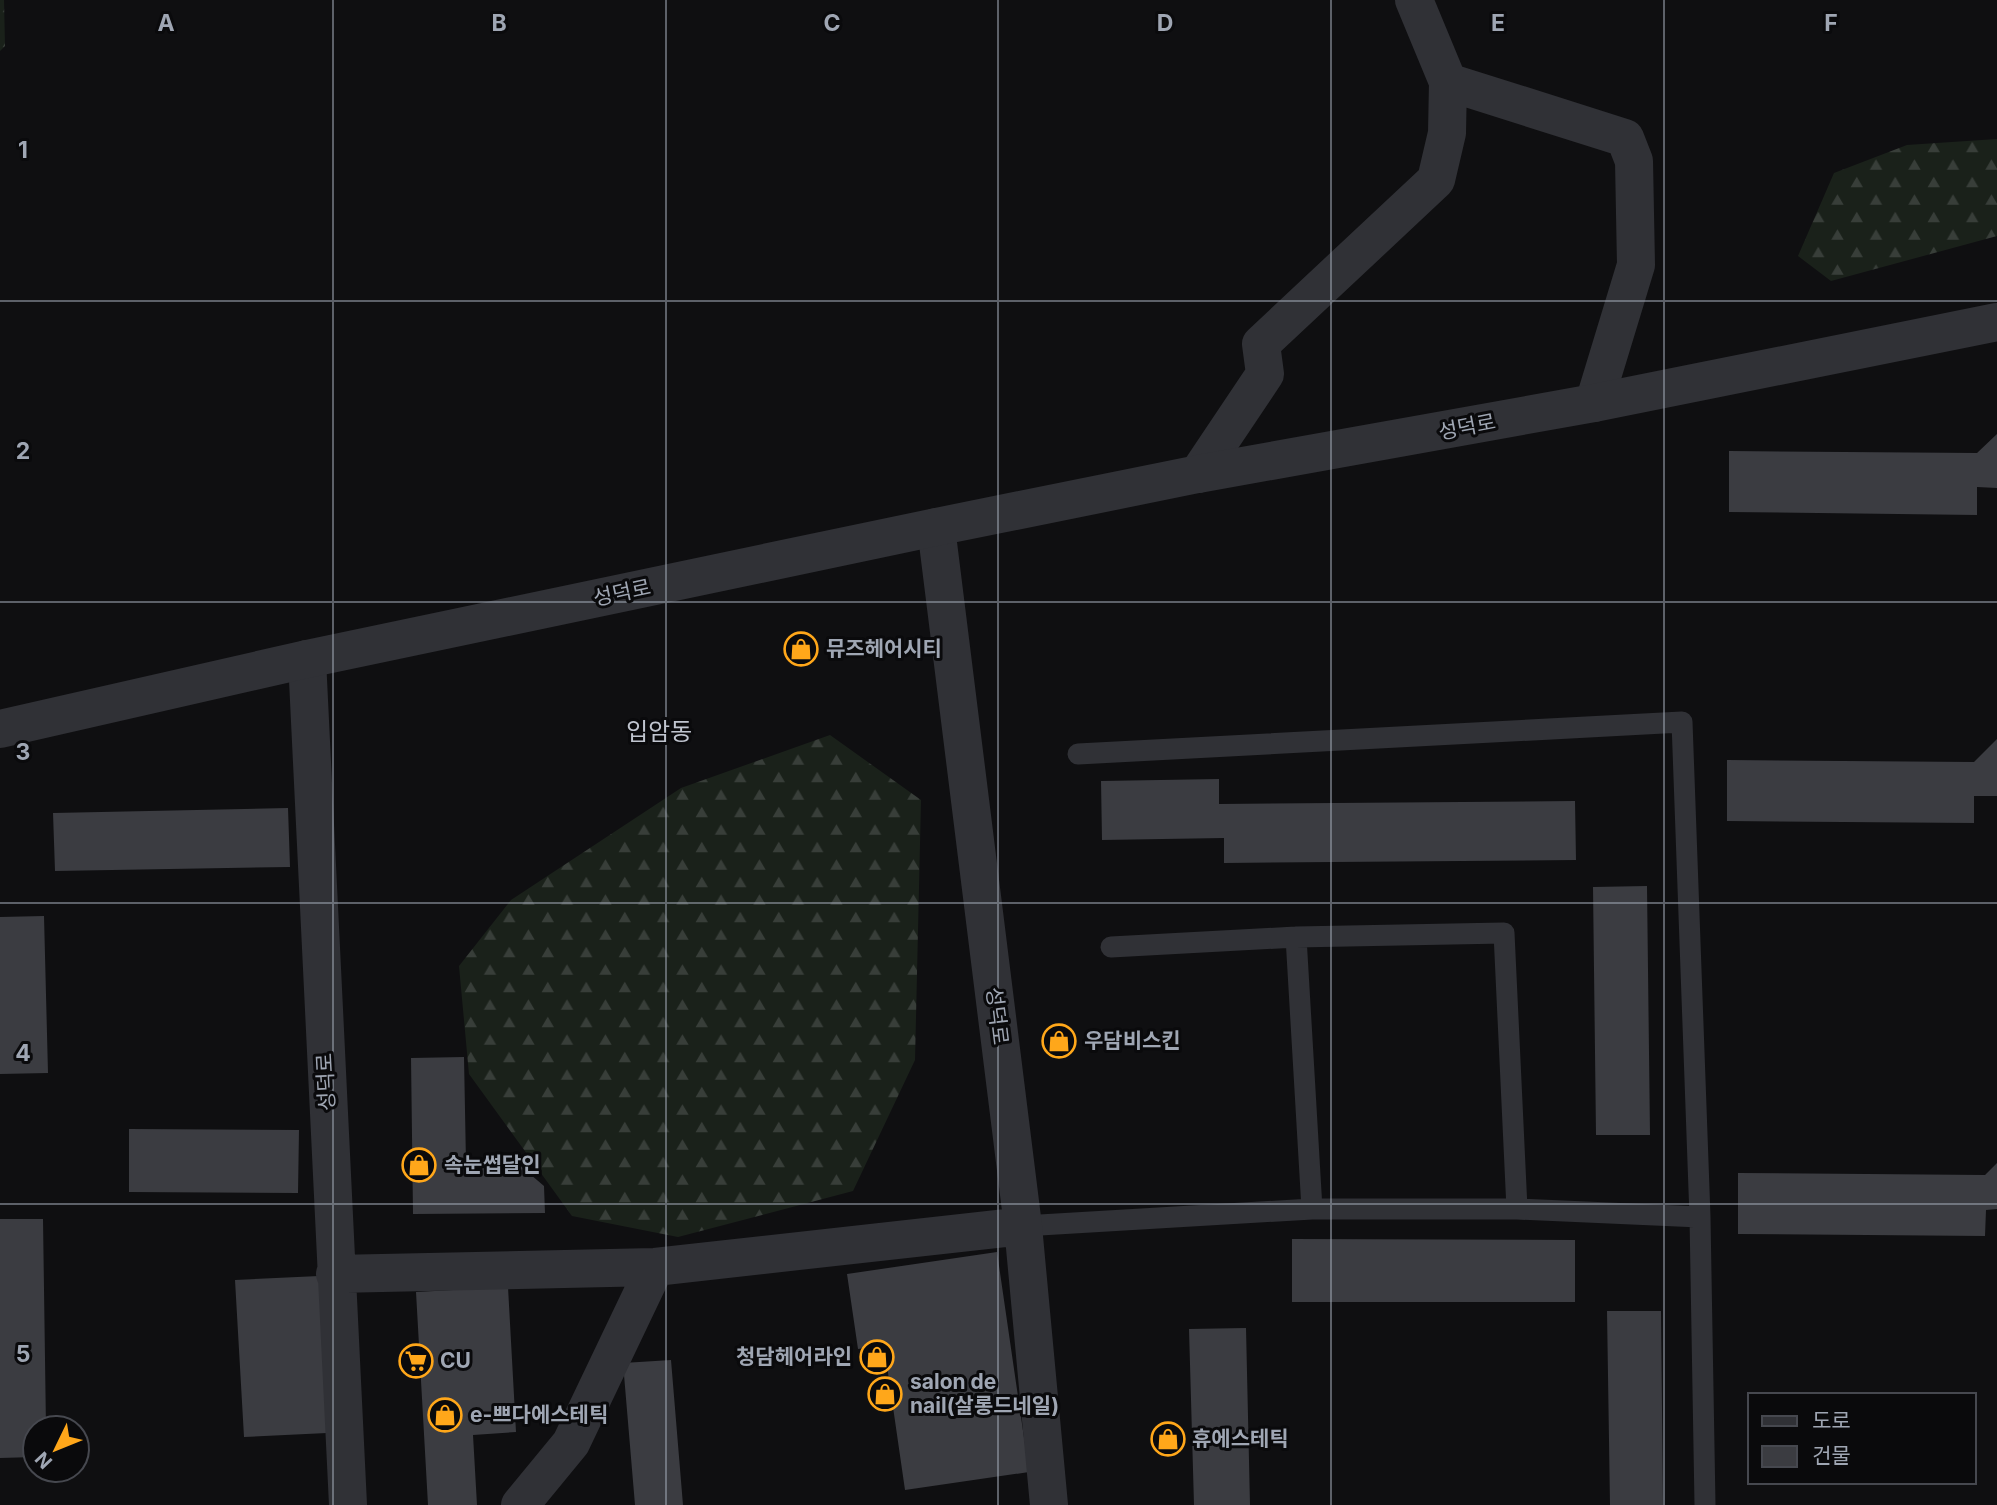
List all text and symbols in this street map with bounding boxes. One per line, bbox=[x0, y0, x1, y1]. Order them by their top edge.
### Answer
text: A bbox=[157, 9, 175, 37]
text: B bbox=[491, 9, 507, 37]
text: C bbox=[823, 9, 841, 37]
text: D bbox=[1157, 9, 1173, 37]
text: E bbox=[1491, 9, 1505, 37]
text: F bbox=[1824, 9, 1838, 37]
text: 1 bbox=[18, 136, 28, 164]
street label: 성덕로 bbox=[1436, 409, 1498, 444]
text: 2 bbox=[16, 437, 30, 465]
street label: 성덕로 bbox=[591, 574, 653, 611]
shop icon: 뮤즈헤어시티 bbox=[782, 630, 820, 668]
place label: 뮤즈헤어시티 bbox=[826, 636, 942, 661]
district label: 입암동 bbox=[626, 717, 692, 746]
text: 3 bbox=[16, 738, 30, 766]
street label: 성덕로 bbox=[982, 986, 1013, 1046]
shop icon: 우담비스킨 bbox=[1040, 1022, 1078, 1060]
place label: 우담비스킨 bbox=[1084, 1028, 1181, 1053]
text: 4 bbox=[15, 1039, 31, 1067]
street label: 성덕로 bbox=[312, 1052, 340, 1112]
shop icon: 속눈썹달인 bbox=[400, 1146, 438, 1184]
place label: 속눈썹달인 bbox=[444, 1152, 541, 1177]
shop icon: 청담헤어라인 bbox=[858, 1338, 896, 1376]
text: 5 bbox=[16, 1340, 30, 1368]
supermarket icon: CU bbox=[397, 1342, 435, 1380]
place label: 청담헤어라인 bbox=[736, 1344, 852, 1369]
place label: CU bbox=[440, 1348, 471, 1373]
place label: salon de nail(살롱드네일) bbox=[910, 1369, 1059, 1418]
shop icon: salon de nail(살롱드네일) bbox=[866, 1375, 904, 1413]
legend bbox=[1748, 1393, 1976, 1484]
shop icon: e-쁘다에스테틱 bbox=[426, 1396, 464, 1434]
place label: e-쁘다에스테틱 bbox=[470, 1402, 608, 1427]
text: 도로 bbox=[1812, 1408, 1851, 1433]
north arrow bbox=[21, 1414, 91, 1484]
shop icon: 휴에스테틱 bbox=[1149, 1420, 1187, 1458]
place label: 휴에스테틱 bbox=[1192, 1426, 1289, 1451]
text: 건물 bbox=[1812, 1443, 1851, 1468]
text: N bbox=[31, 1447, 57, 1473]

